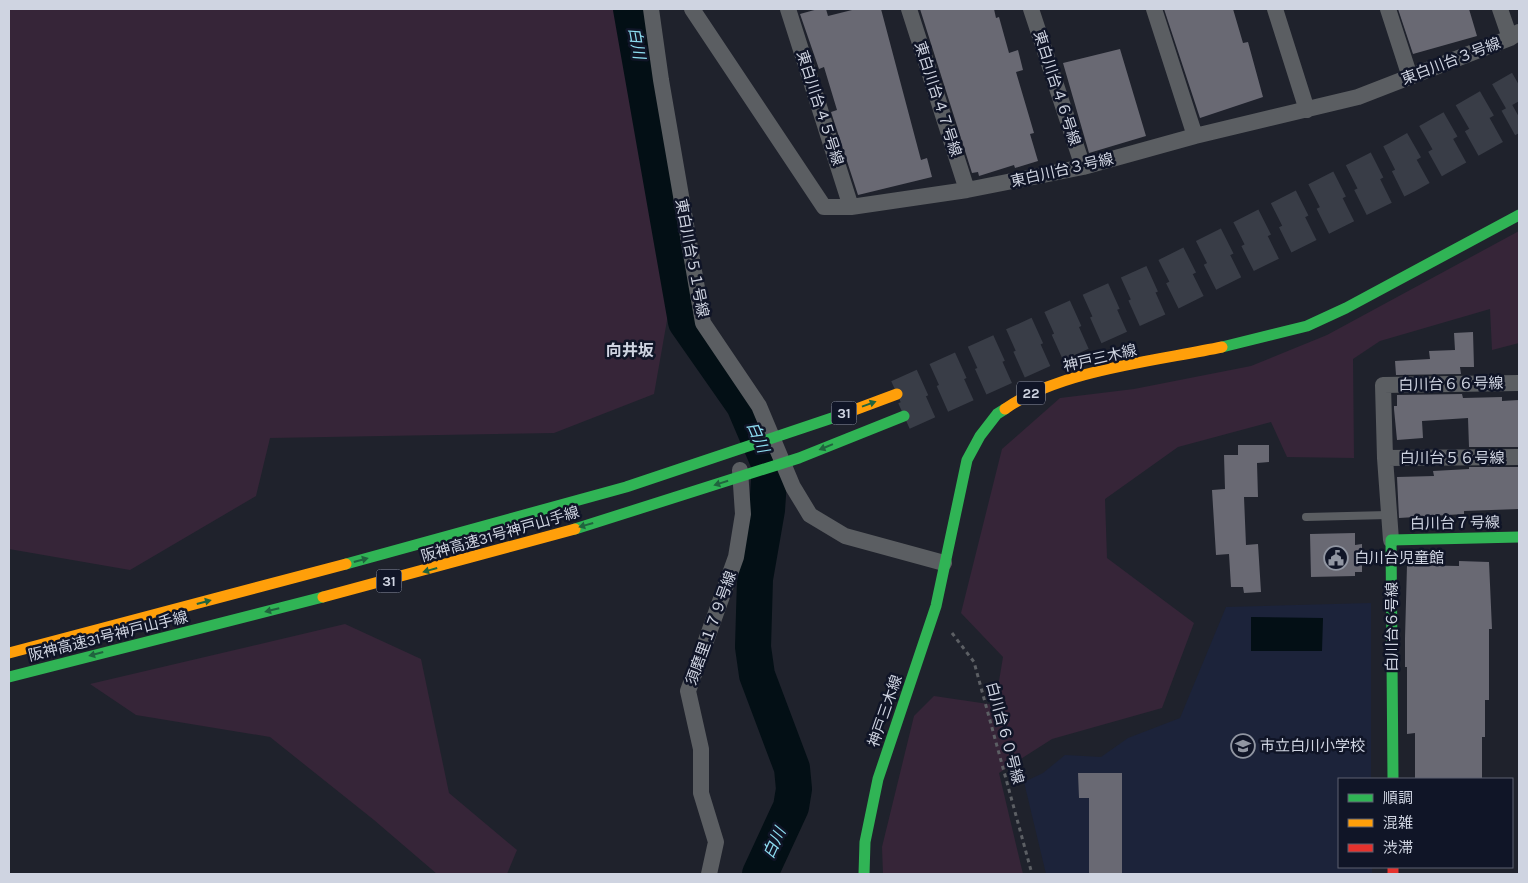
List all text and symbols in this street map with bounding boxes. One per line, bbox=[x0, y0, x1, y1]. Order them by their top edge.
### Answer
water label: 白川 bbox=[625, 26, 649, 62]
street label: 東白川台４６号線 bbox=[1030, 28, 1084, 148]
street label: 東白川台３号線 bbox=[1399, 34, 1503, 88]
street label: 東白川台４７号線 bbox=[911, 39, 965, 159]
street label: 東白川台４５号線 bbox=[793, 48, 847, 168]
street label: 東白川台３号線 bbox=[1009, 149, 1115, 191]
street label: 東白川台５１号線 bbox=[672, 197, 712, 319]
district label: 向井坂 bbox=[606, 341, 654, 360]
street label: 神戸三木線 bbox=[1061, 341, 1139, 375]
street label: 白川台６６号線 bbox=[1398, 374, 1504, 394]
road number: 22 bbox=[1017, 382, 1045, 404]
one-way arrow bbox=[862, 400, 877, 407]
road number: 31 bbox=[832, 402, 856, 424]
water label: 白川 bbox=[743, 419, 774, 457]
one-way arrow bbox=[818, 443, 833, 451]
street label: 白川台５６号線 bbox=[1399, 449, 1505, 467]
one-way arrow bbox=[714, 480, 729, 487]
street label: 阪神高速31号神戸山手線 bbox=[419, 503, 581, 565]
street label: 白川台７号線 bbox=[1410, 513, 1500, 533]
one-way arrow bbox=[579, 521, 594, 529]
public building icon: 白川台児童館 bbox=[1323, 545, 1349, 571]
place label: 白川台児童館 bbox=[1354, 549, 1444, 567]
one-way arrow bbox=[354, 556, 369, 564]
one-way arrow bbox=[422, 566, 437, 574]
street label: 須磨里１７９号線 bbox=[682, 569, 740, 687]
road number: 31 bbox=[376, 570, 402, 592]
street label: 白川台６号線 bbox=[1383, 582, 1401, 672]
one-way arrow bbox=[197, 598, 212, 606]
one-way arrow bbox=[265, 606, 280, 614]
street label: 阪神高速31号神戸山手線 bbox=[26, 607, 190, 665]
one-way arrow bbox=[89, 651, 104, 659]
street label: 神戸三木線 bbox=[864, 673, 906, 749]
street label: 白川台６０号線 bbox=[983, 680, 1027, 786]
school or university icon: 市立白川小学校 bbox=[1230, 733, 1256, 759]
place label: 市立白川小学校 bbox=[1260, 737, 1365, 755]
legend bbox=[1338, 778, 1513, 868]
text: 順調 bbox=[1383, 789, 1413, 807]
text: 混雑 bbox=[1383, 814, 1413, 832]
water label: 白川 bbox=[759, 823, 790, 862]
text: 渋滞 bbox=[1383, 839, 1413, 857]

